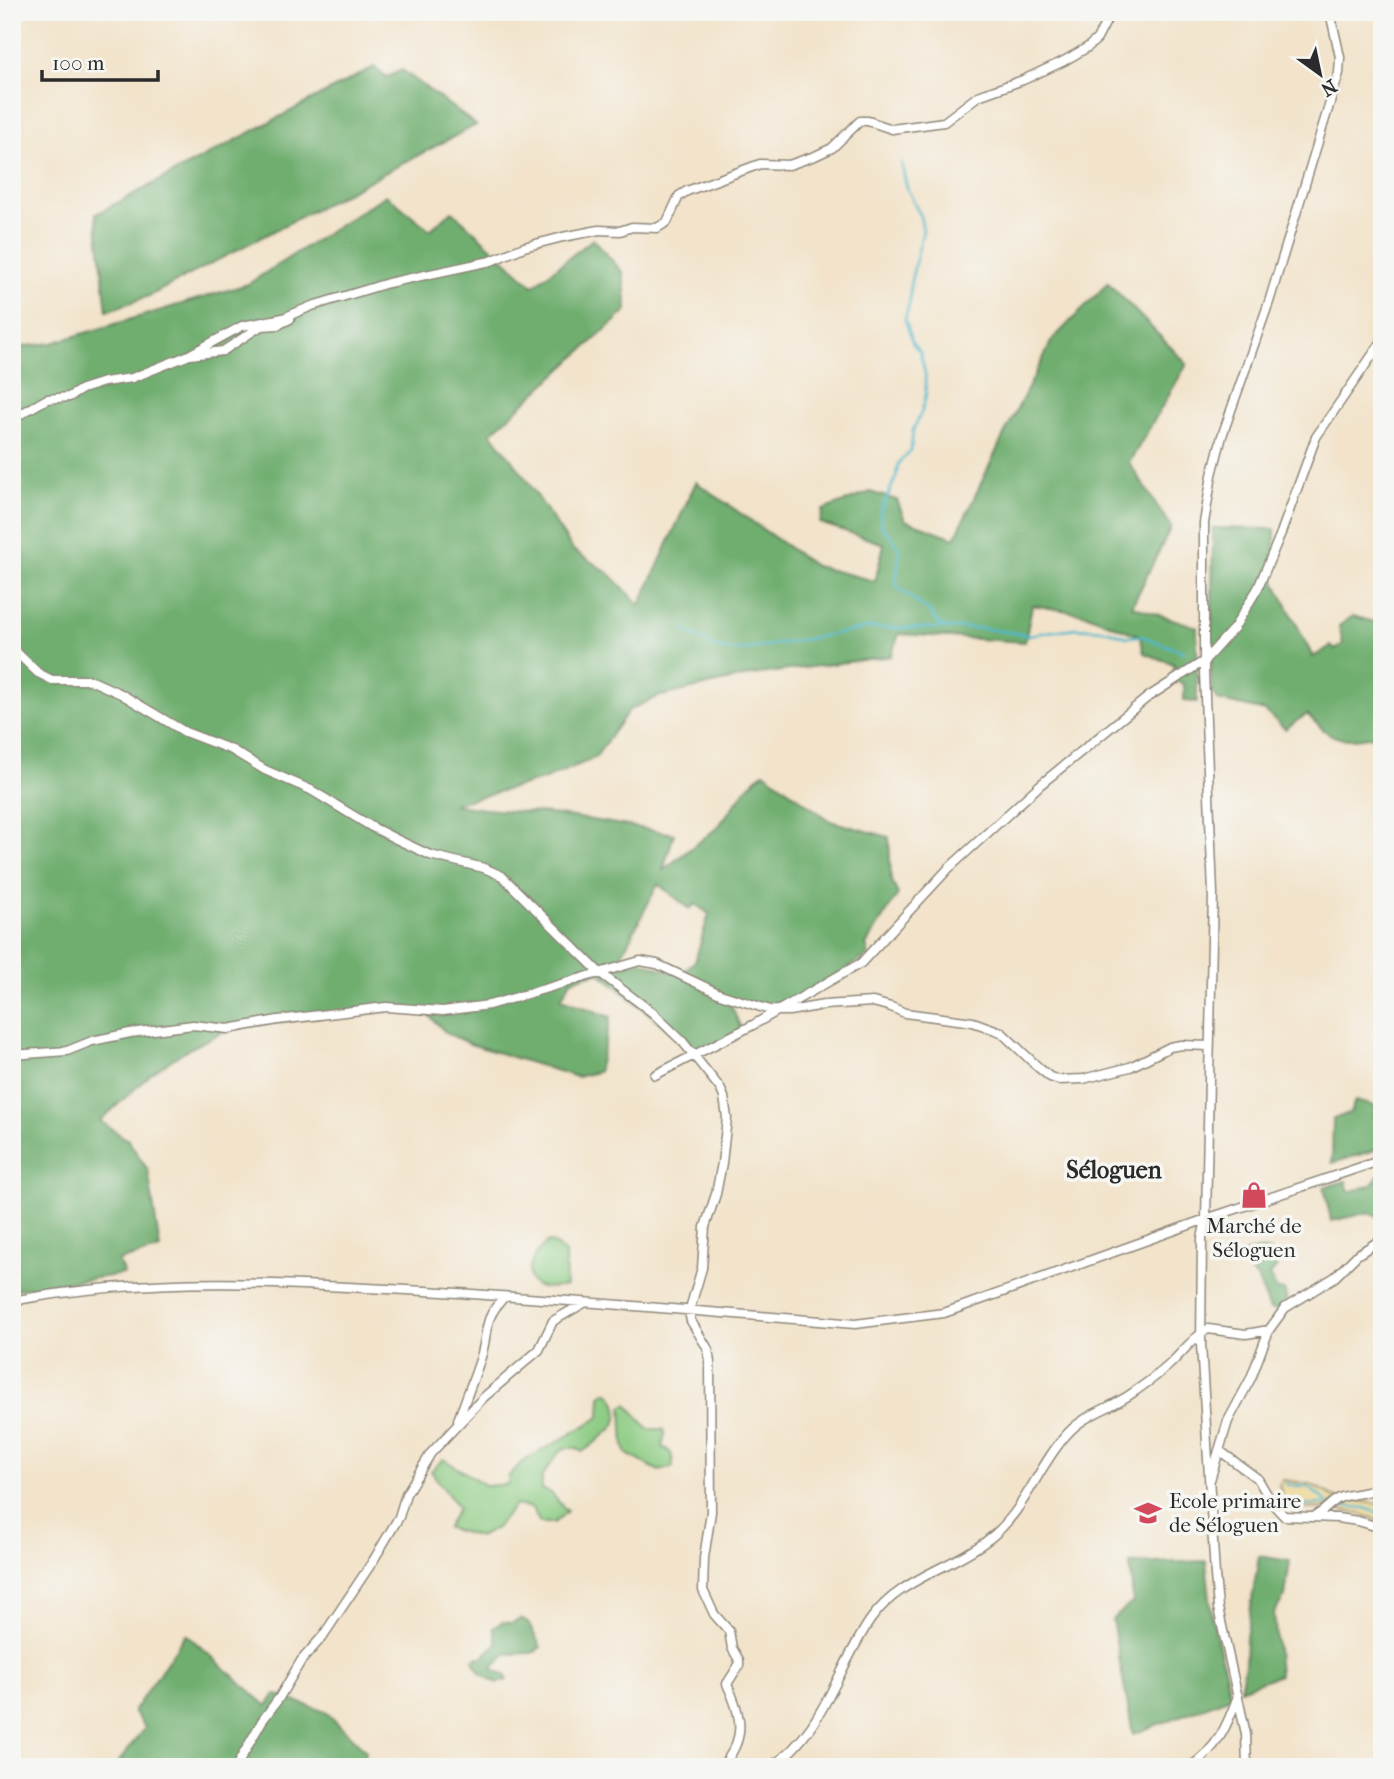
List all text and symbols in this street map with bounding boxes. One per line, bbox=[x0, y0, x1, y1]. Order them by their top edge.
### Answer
scale bar bbox=[42, 38, 158, 82]
north arrow bbox=[1286, 38, 1356, 108]
text: 100 m bbox=[52, 51, 105, 75]
text: N bbox=[1316, 74, 1341, 101]
district label: Séloguen bbox=[1066, 1156, 1163, 1184]
shop icon: Marché de Séloguen bbox=[1239, 1180, 1269, 1210]
place label: Marché de Séloguen bbox=[1206, 1214, 1302, 1262]
place label: Ecole primaire de Séloguen bbox=[1169, 1489, 1301, 1537]
school or university icon: Ecole primaire de Séloguen bbox=[1133, 1498, 1163, 1528]

